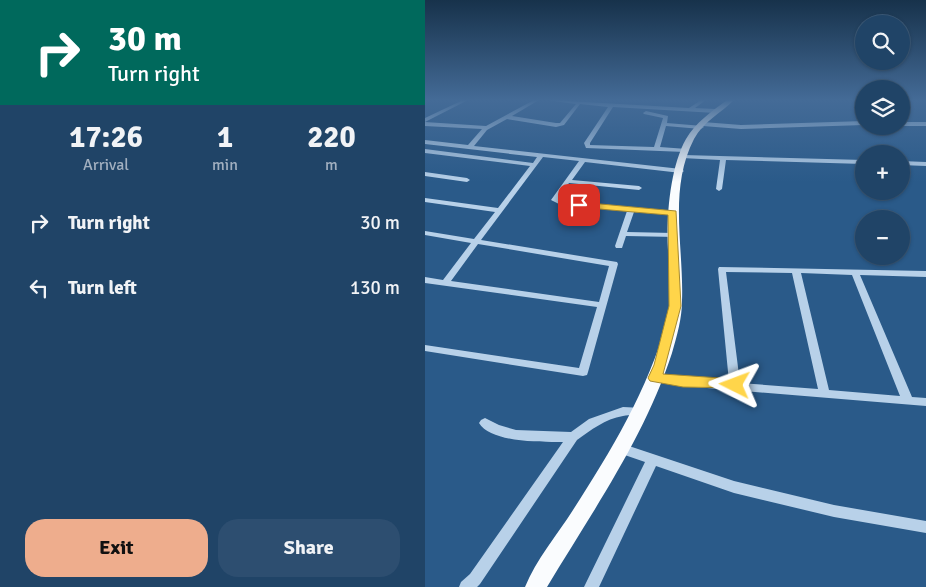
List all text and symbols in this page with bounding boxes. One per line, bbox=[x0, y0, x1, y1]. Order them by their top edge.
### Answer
map controls bbox=[855, 15, 910, 265]
button: search bbox=[855, 15, 910, 70]
text: 30 m bbox=[108, 17, 182, 60]
icon: right bbox=[25, 20, 90, 85]
text: Turn right bbox=[108, 60, 200, 87]
button: layers bbox=[855, 80, 910, 135]
text: 17:26 bbox=[69, 119, 143, 156]
text: 1 bbox=[217, 119, 233, 156]
text: 220 bbox=[307, 119, 356, 156]
button: + bbox=[855, 145, 910, 200]
text: Arrival bbox=[83, 155, 129, 175]
text: min bbox=[212, 155, 238, 175]
text: m bbox=[325, 155, 338, 175]
pin bbox=[558, 184, 600, 226]
icon: arrive bbox=[565, 191, 593, 219]
icon: right bbox=[25, 209, 53, 237]
button: − bbox=[855, 210, 910, 265]
text: Turn right bbox=[68, 211, 150, 235]
text: 30 m bbox=[360, 211, 400, 235]
icon: left bbox=[25, 274, 53, 302]
text: Turn left bbox=[68, 276, 137, 300]
text: 130 m bbox=[350, 276, 400, 300]
position arrow bbox=[708, 358, 760, 410]
button: Exit bbox=[25, 519, 208, 577]
button: Share bbox=[218, 519, 400, 577]

